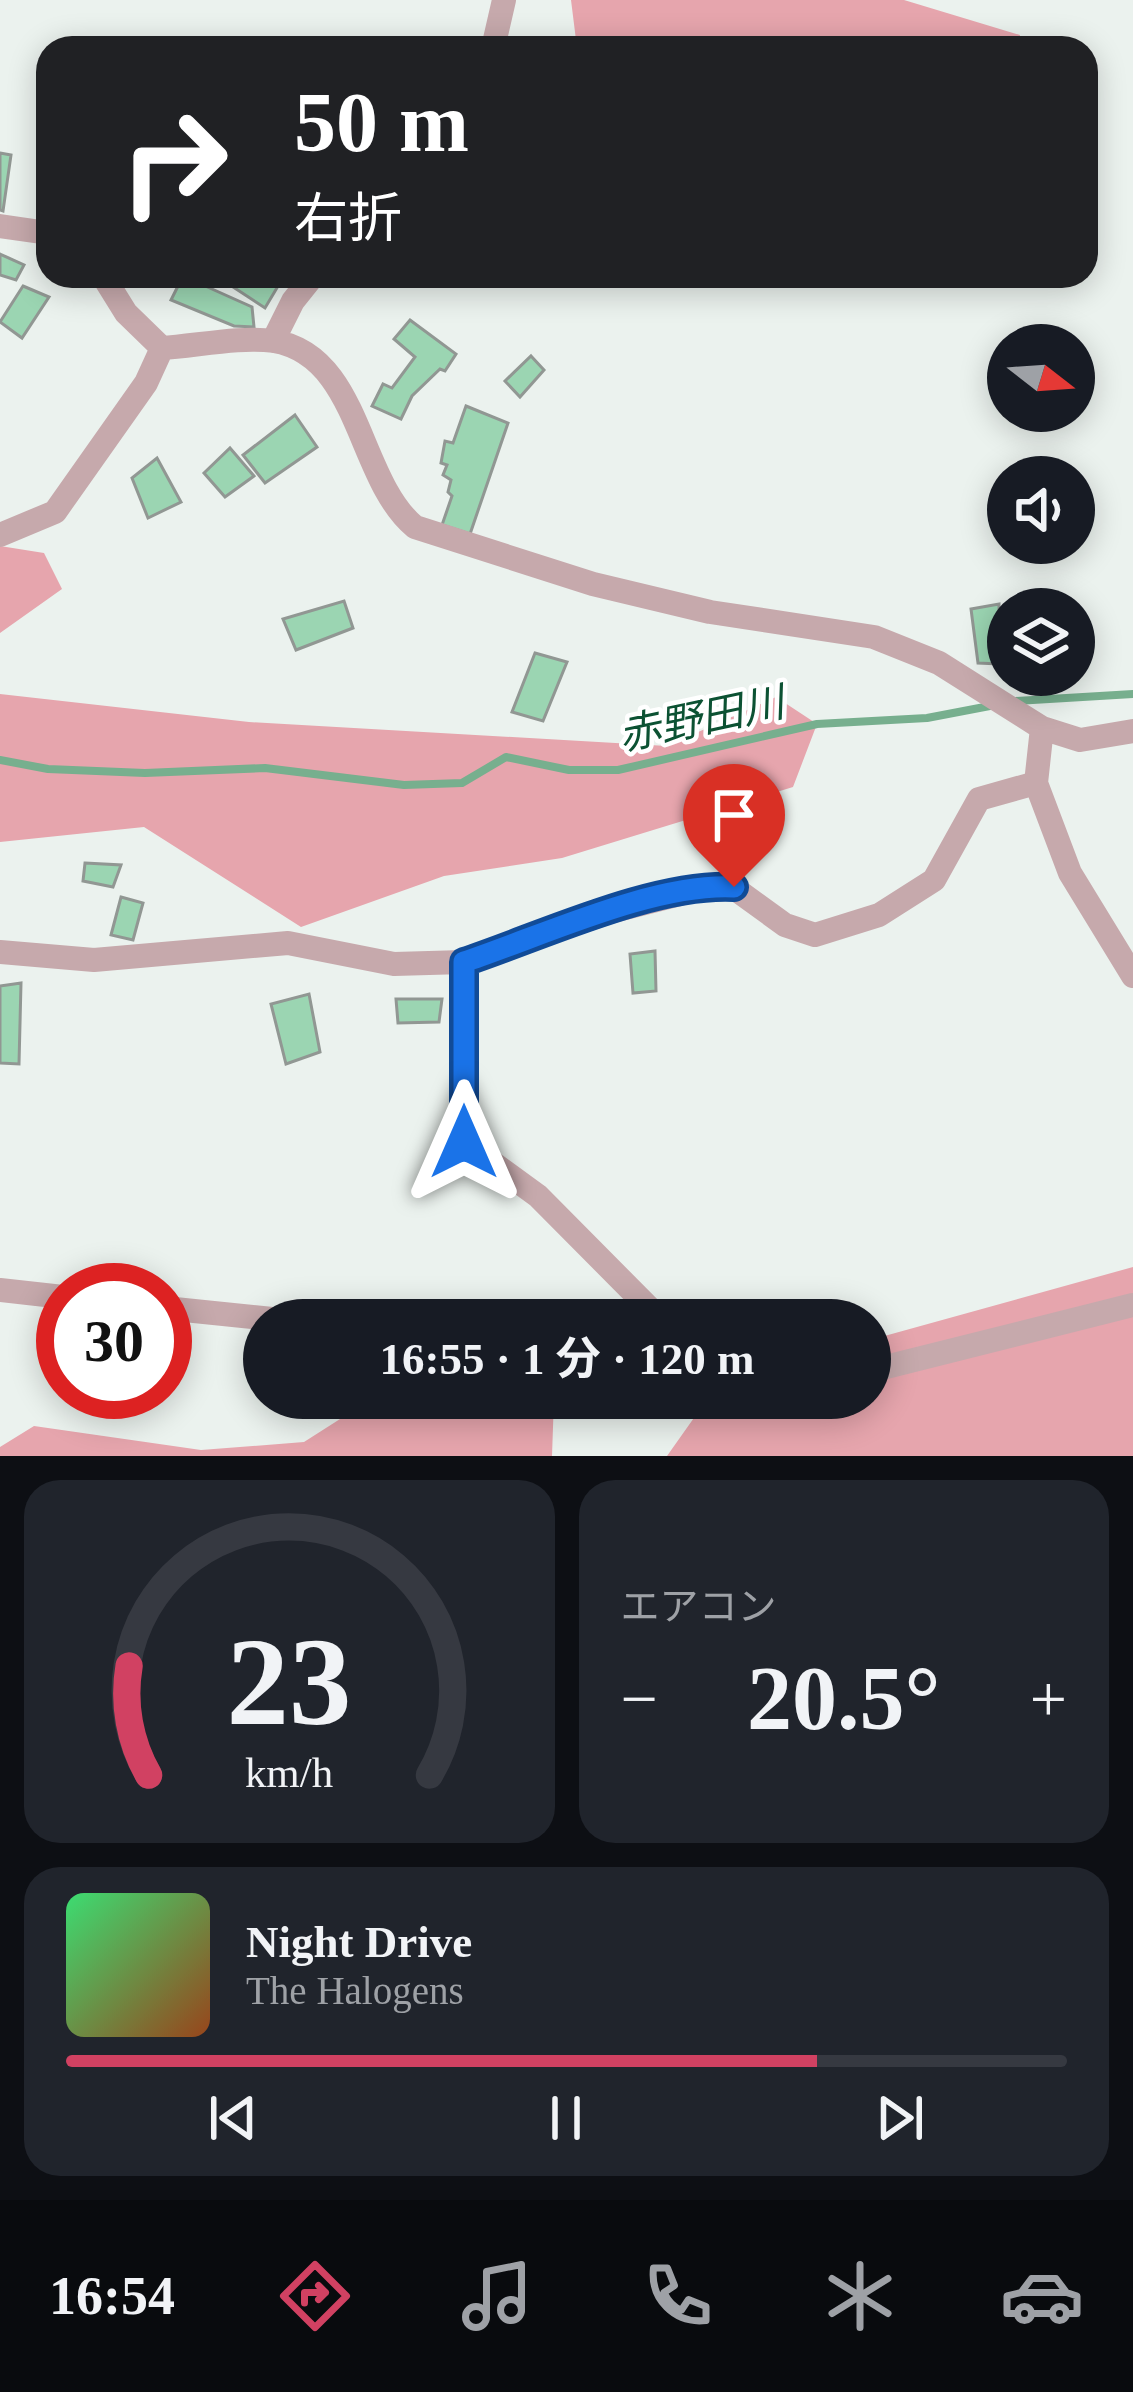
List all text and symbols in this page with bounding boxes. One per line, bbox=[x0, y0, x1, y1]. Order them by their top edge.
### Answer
text: 50 m bbox=[294, 76, 469, 169]
icon: right bbox=[96, 84, 252, 240]
text: 右折 bbox=[294, 189, 402, 249]
north arrow bbox=[987, 324, 1095, 432]
map controls bbox=[987, 324, 1095, 696]
button: sound bbox=[987, 456, 1095, 564]
button: layers bbox=[987, 588, 1095, 696]
water label: 赤野田川 bbox=[614, 678, 792, 759]
pin bbox=[683, 764, 785, 887]
icon: arrive bbox=[701, 782, 767, 848]
position arrow bbox=[401, 1079, 527, 1205]
speed limit sign: 30 bbox=[36, 1263, 192, 1419]
text: 16:55 · 1 分 · 120 m bbox=[380, 1334, 755, 1384]
text: エアコン bbox=[621, 1585, 777, 1628]
text: 23 bbox=[227, 1613, 352, 1751]
text: 20.5° bbox=[747, 1649, 941, 1748]
text: − bbox=[621, 1662, 658, 1735]
text: + bbox=[1030, 1662, 1067, 1735]
text: km/h bbox=[245, 1748, 333, 1795]
text: Night Drive bbox=[246, 1917, 472, 1967]
text: The Halogens bbox=[246, 1969, 464, 2012]
icon: previous bbox=[200, 2085, 266, 2151]
icon: pause bbox=[533, 2085, 599, 2151]
icon: next bbox=[867, 2085, 933, 2151]
icon: directions bbox=[273, 2254, 357, 2338]
icon: music bbox=[455, 2254, 539, 2338]
icon: phone bbox=[636, 2254, 720, 2338]
icon: climate bbox=[818, 2254, 902, 2338]
icon: car bbox=[1000, 2254, 1084, 2338]
text: 16:54 bbox=[49, 2266, 175, 2326]

